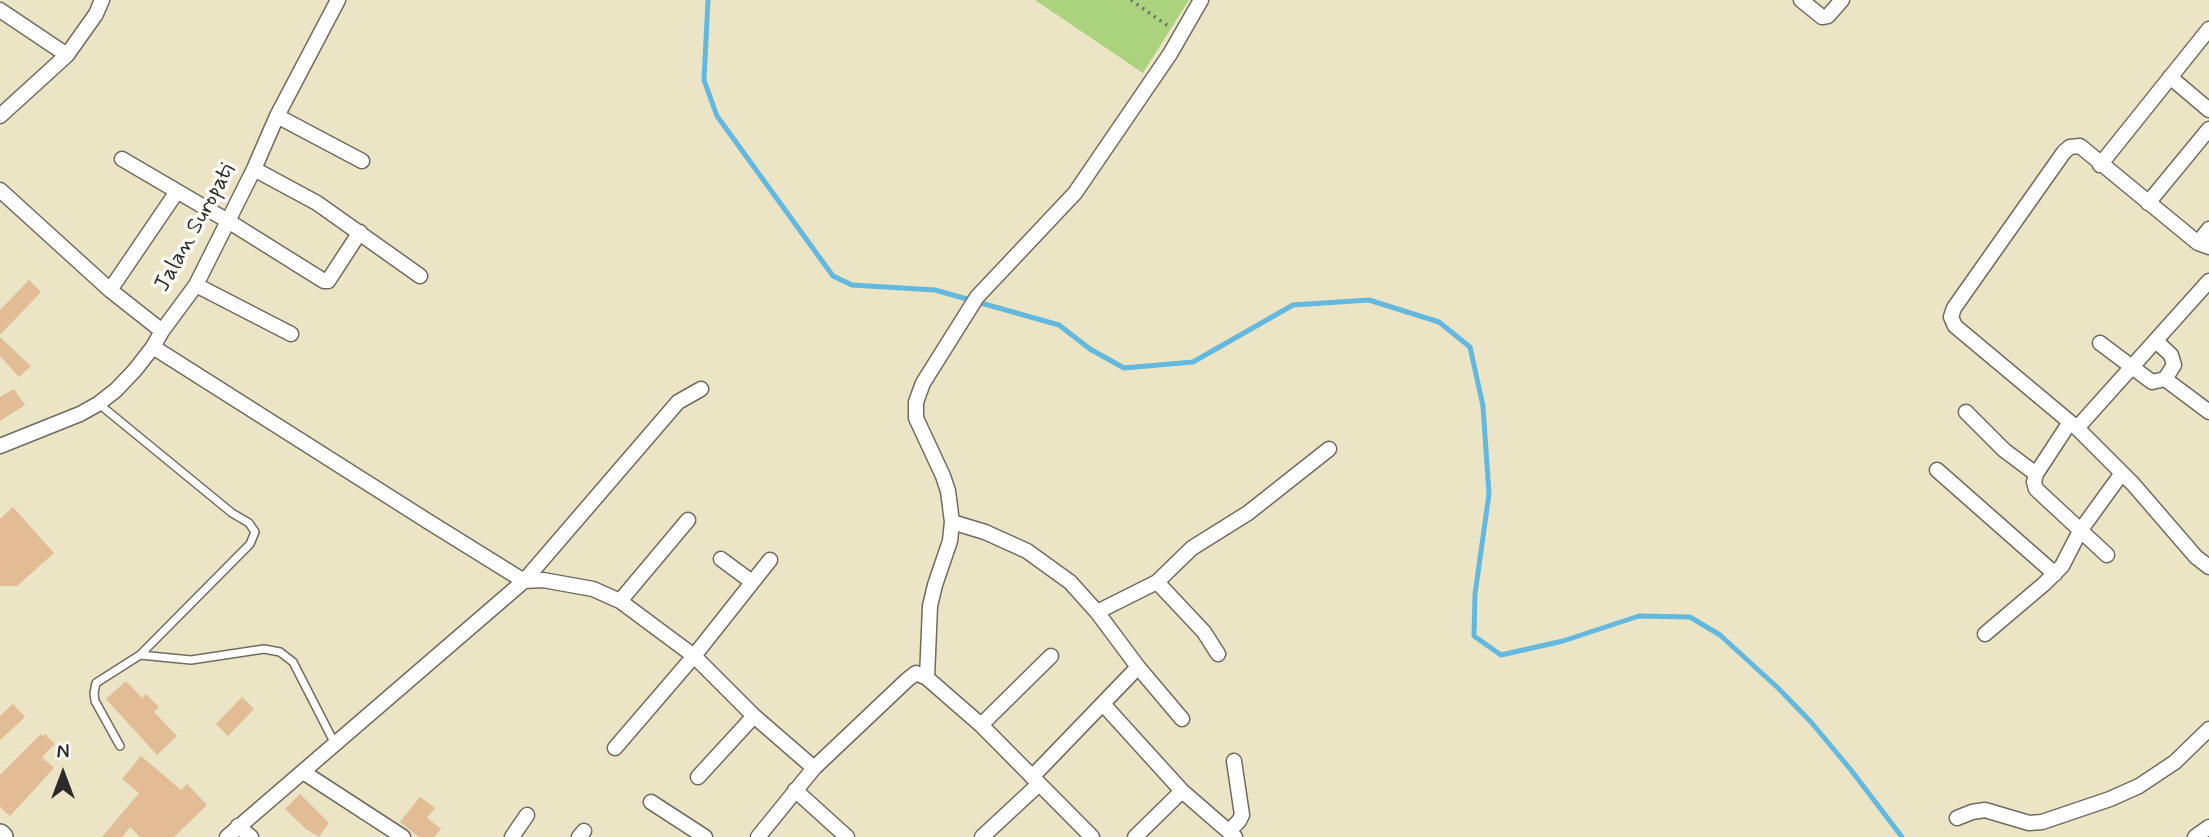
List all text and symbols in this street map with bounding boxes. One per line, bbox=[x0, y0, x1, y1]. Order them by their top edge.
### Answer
street label: Jalan Suropati bbox=[149, 159, 243, 297]
north arrow bbox=[28, 739, 98, 809]
text: N bbox=[57, 740, 69, 765]

